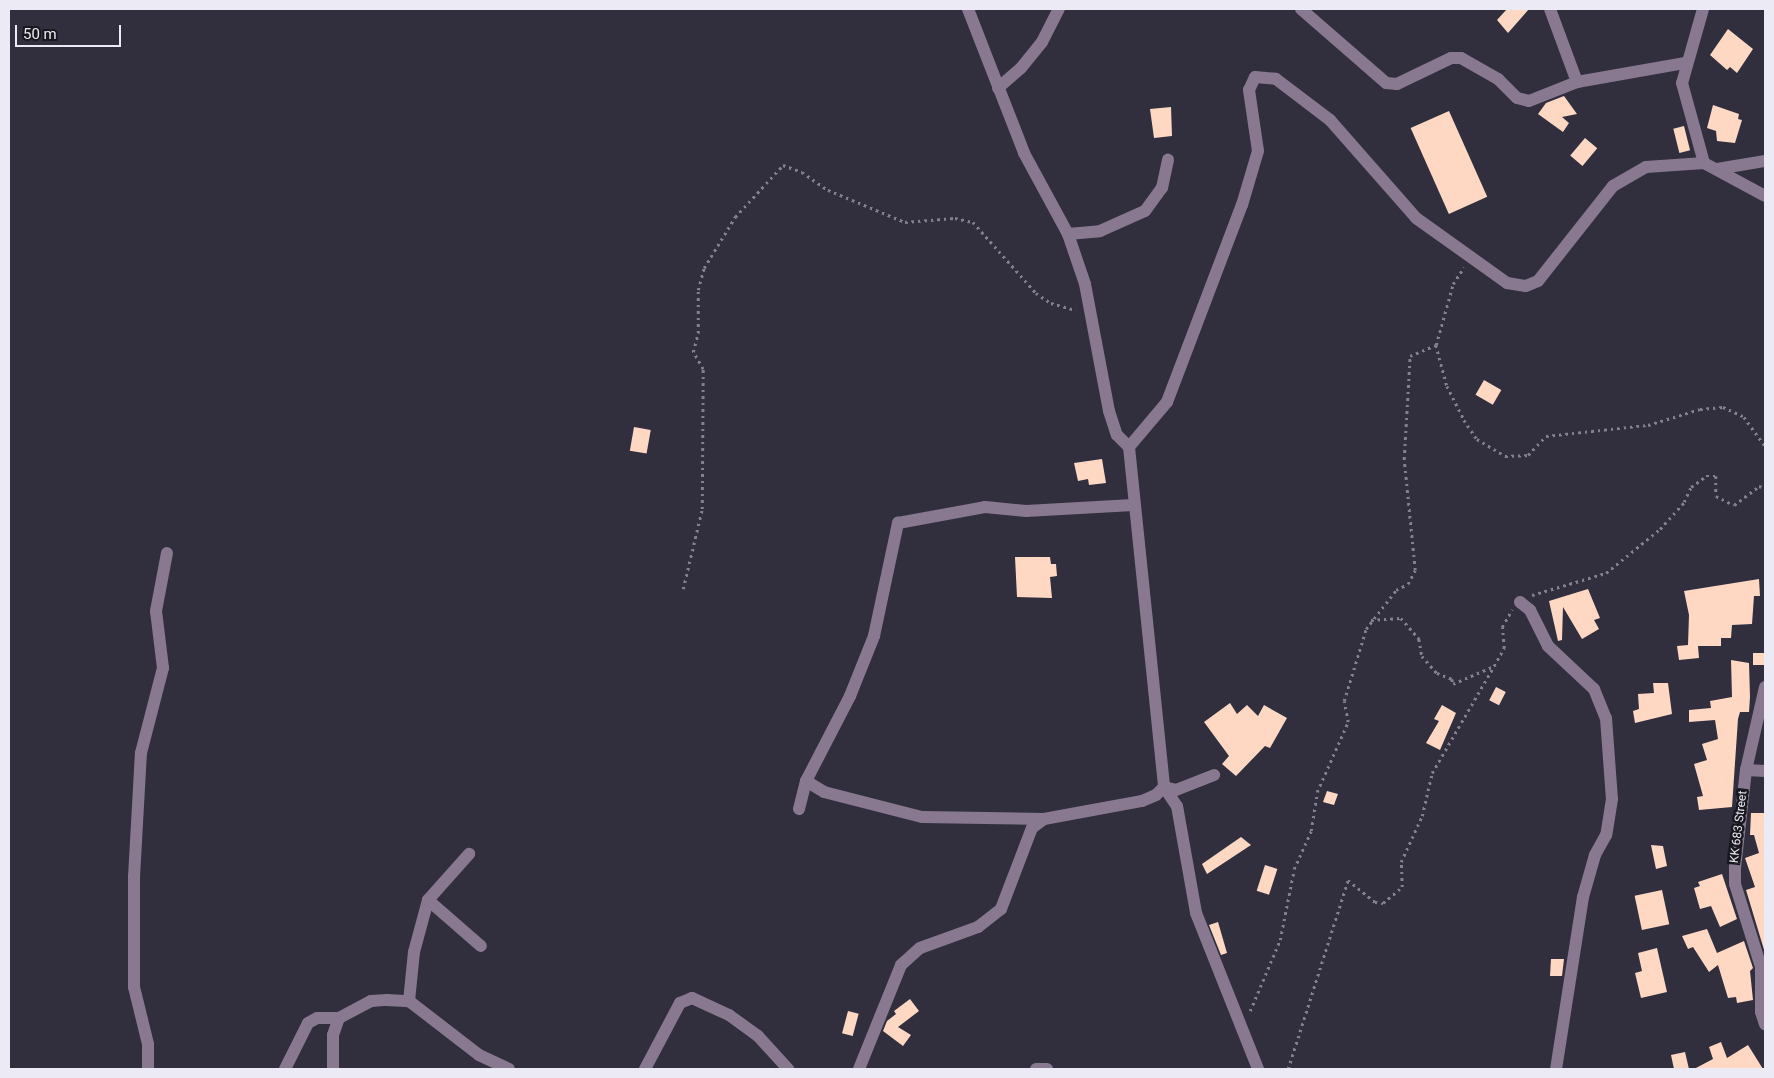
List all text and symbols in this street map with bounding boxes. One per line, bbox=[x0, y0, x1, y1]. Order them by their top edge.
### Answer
scale bar bbox=[18, 15, 124, 47]
text: 50 m bbox=[23, 25, 57, 43]
street label: KK 683 Street bbox=[1727, 790, 1751, 864]

